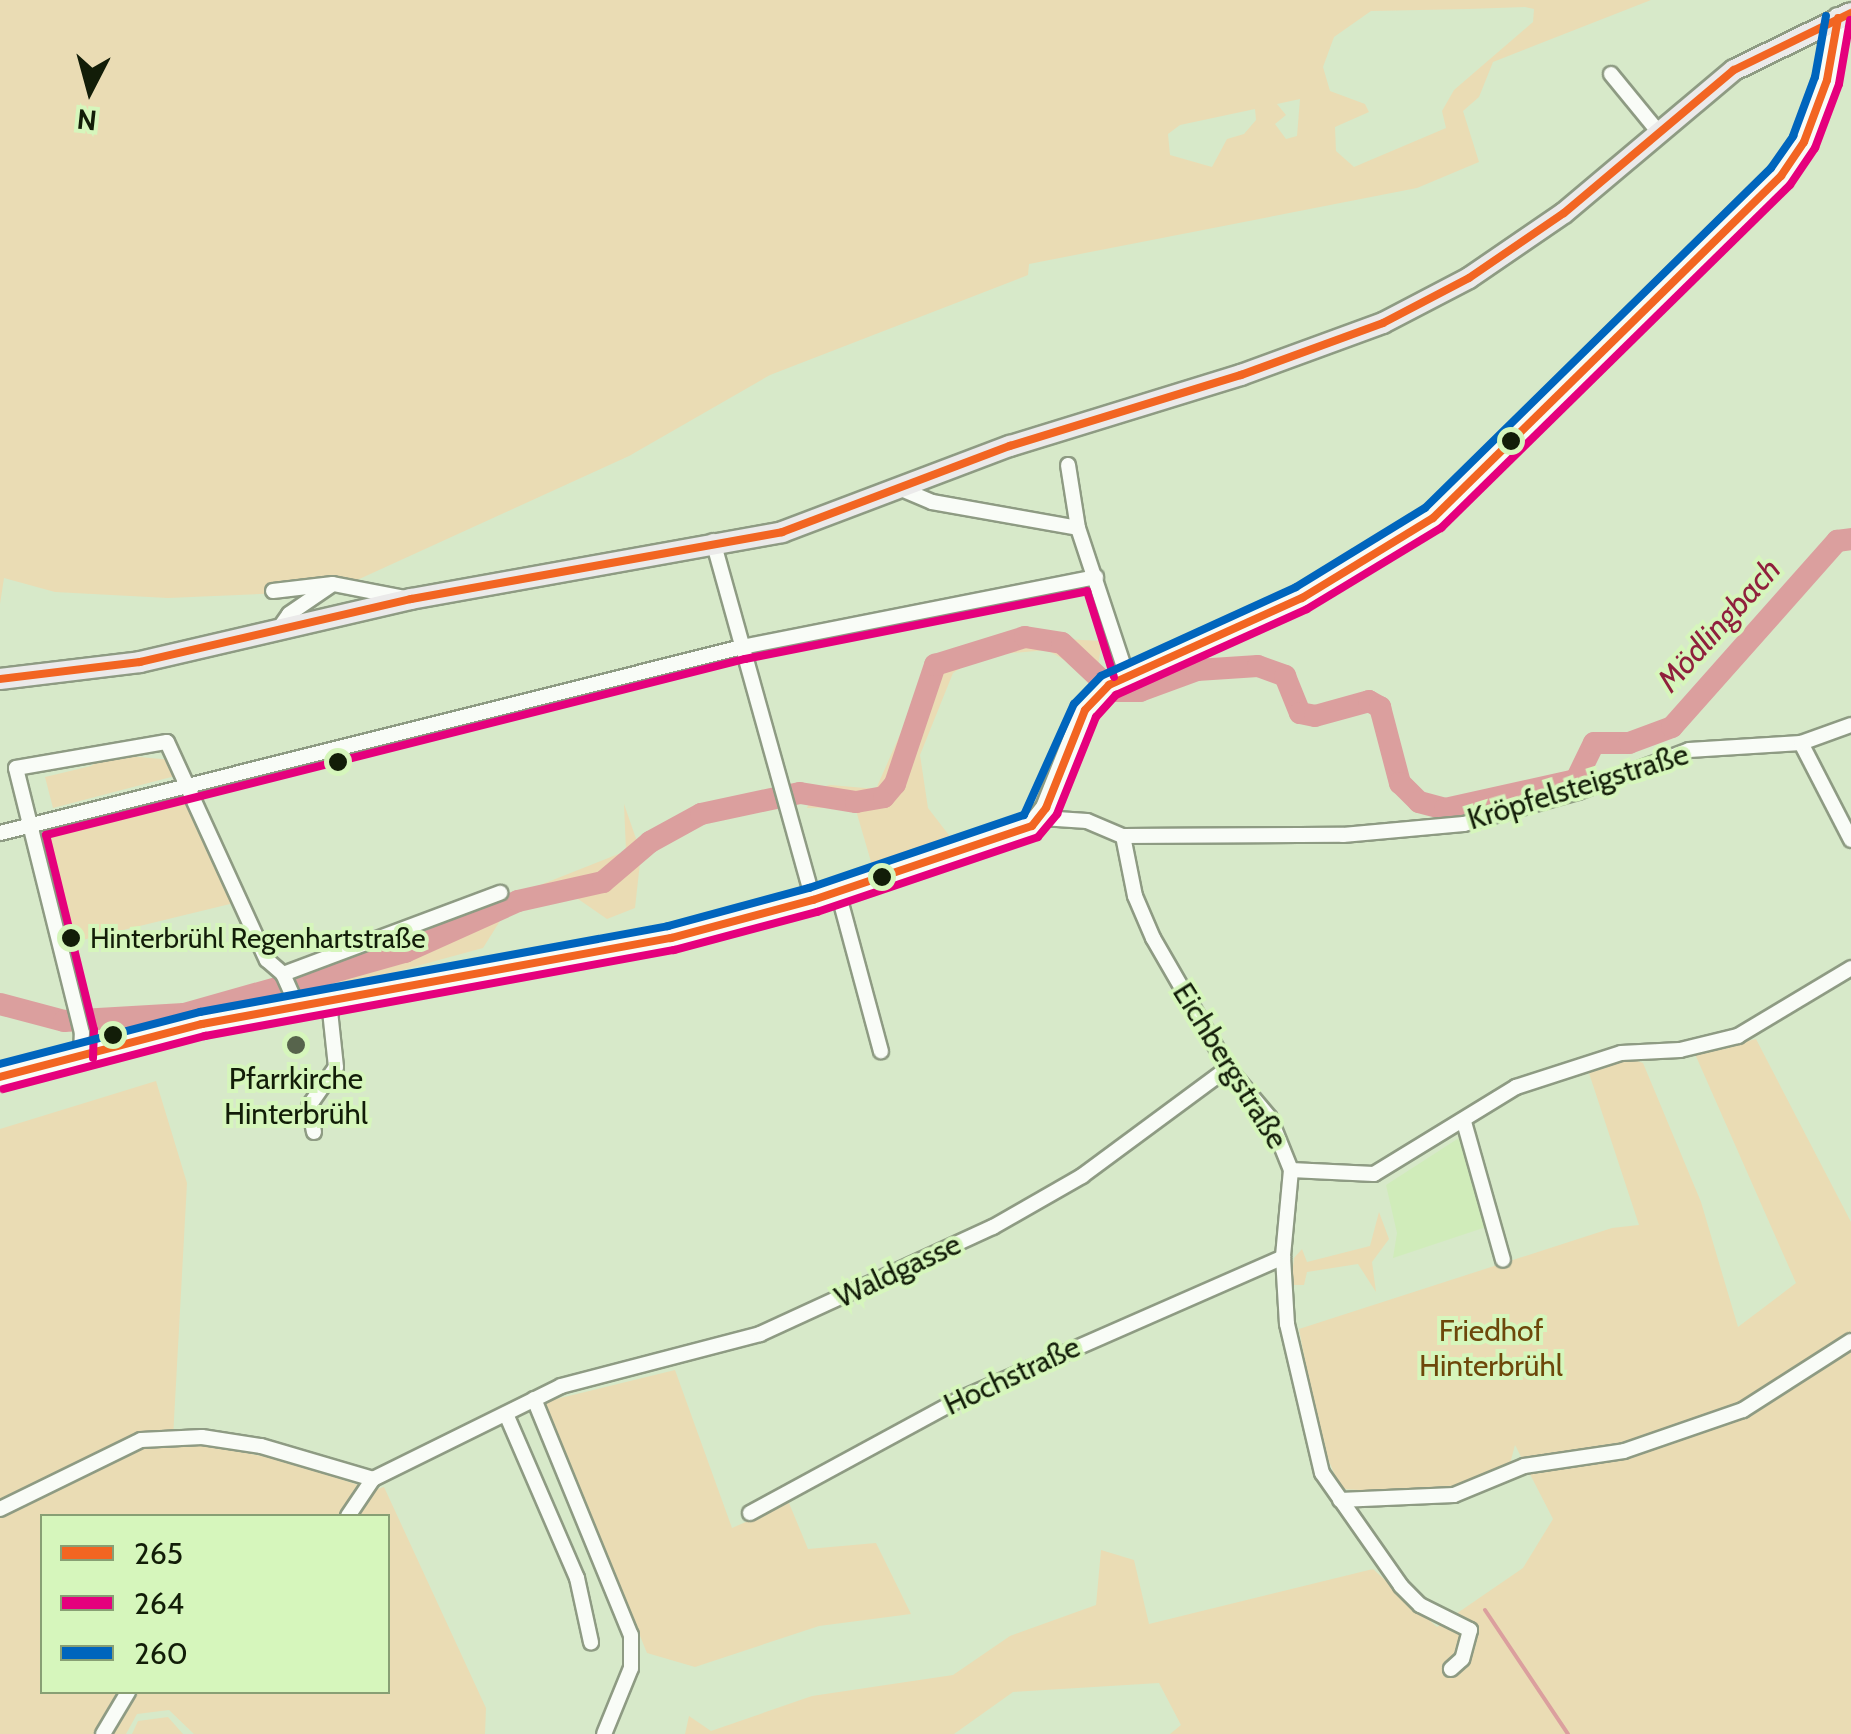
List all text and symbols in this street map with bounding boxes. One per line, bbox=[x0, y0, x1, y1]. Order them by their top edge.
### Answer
north arrow bbox=[40, 40, 140, 140]
text: N bbox=[75, 102, 98, 138]
unlabelled marker bbox=[1501, 431, 1521, 451]
water label: Mödlingbach bbox=[1649, 551, 1789, 699]
street label: Kröpfelsteigstraße bbox=[1463, 736, 1693, 838]
unlabelled marker bbox=[328, 752, 348, 772]
unlabelled marker bbox=[872, 867, 892, 887]
place label: Hinterbrühl Regenhartstraße bbox=[90, 921, 426, 955]
marker: Hinterbrühl Regenhartstraße bbox=[61, 928, 81, 948]
street label: Eichbergstraße bbox=[1165, 977, 1295, 1155]
unlabelled marker bbox=[103, 1025, 123, 1045]
marker: Pfarrkirche Hinterbrühl bbox=[285, 1034, 307, 1056]
place label: Pfarrkirche Hinterbrühl bbox=[224, 1061, 368, 1132]
street label: Waldgasse bbox=[829, 1226, 967, 1316]
park label: Friedhof Hinterbrühl bbox=[1419, 1313, 1563, 1384]
street label: Hochstraße bbox=[938, 1329, 1086, 1423]
legend bbox=[40, 1514, 390, 1694]
text: 265 bbox=[134, 1535, 183, 1572]
text: 264 bbox=[134, 1585, 184, 1622]
text: 260 bbox=[134, 1635, 188, 1672]

